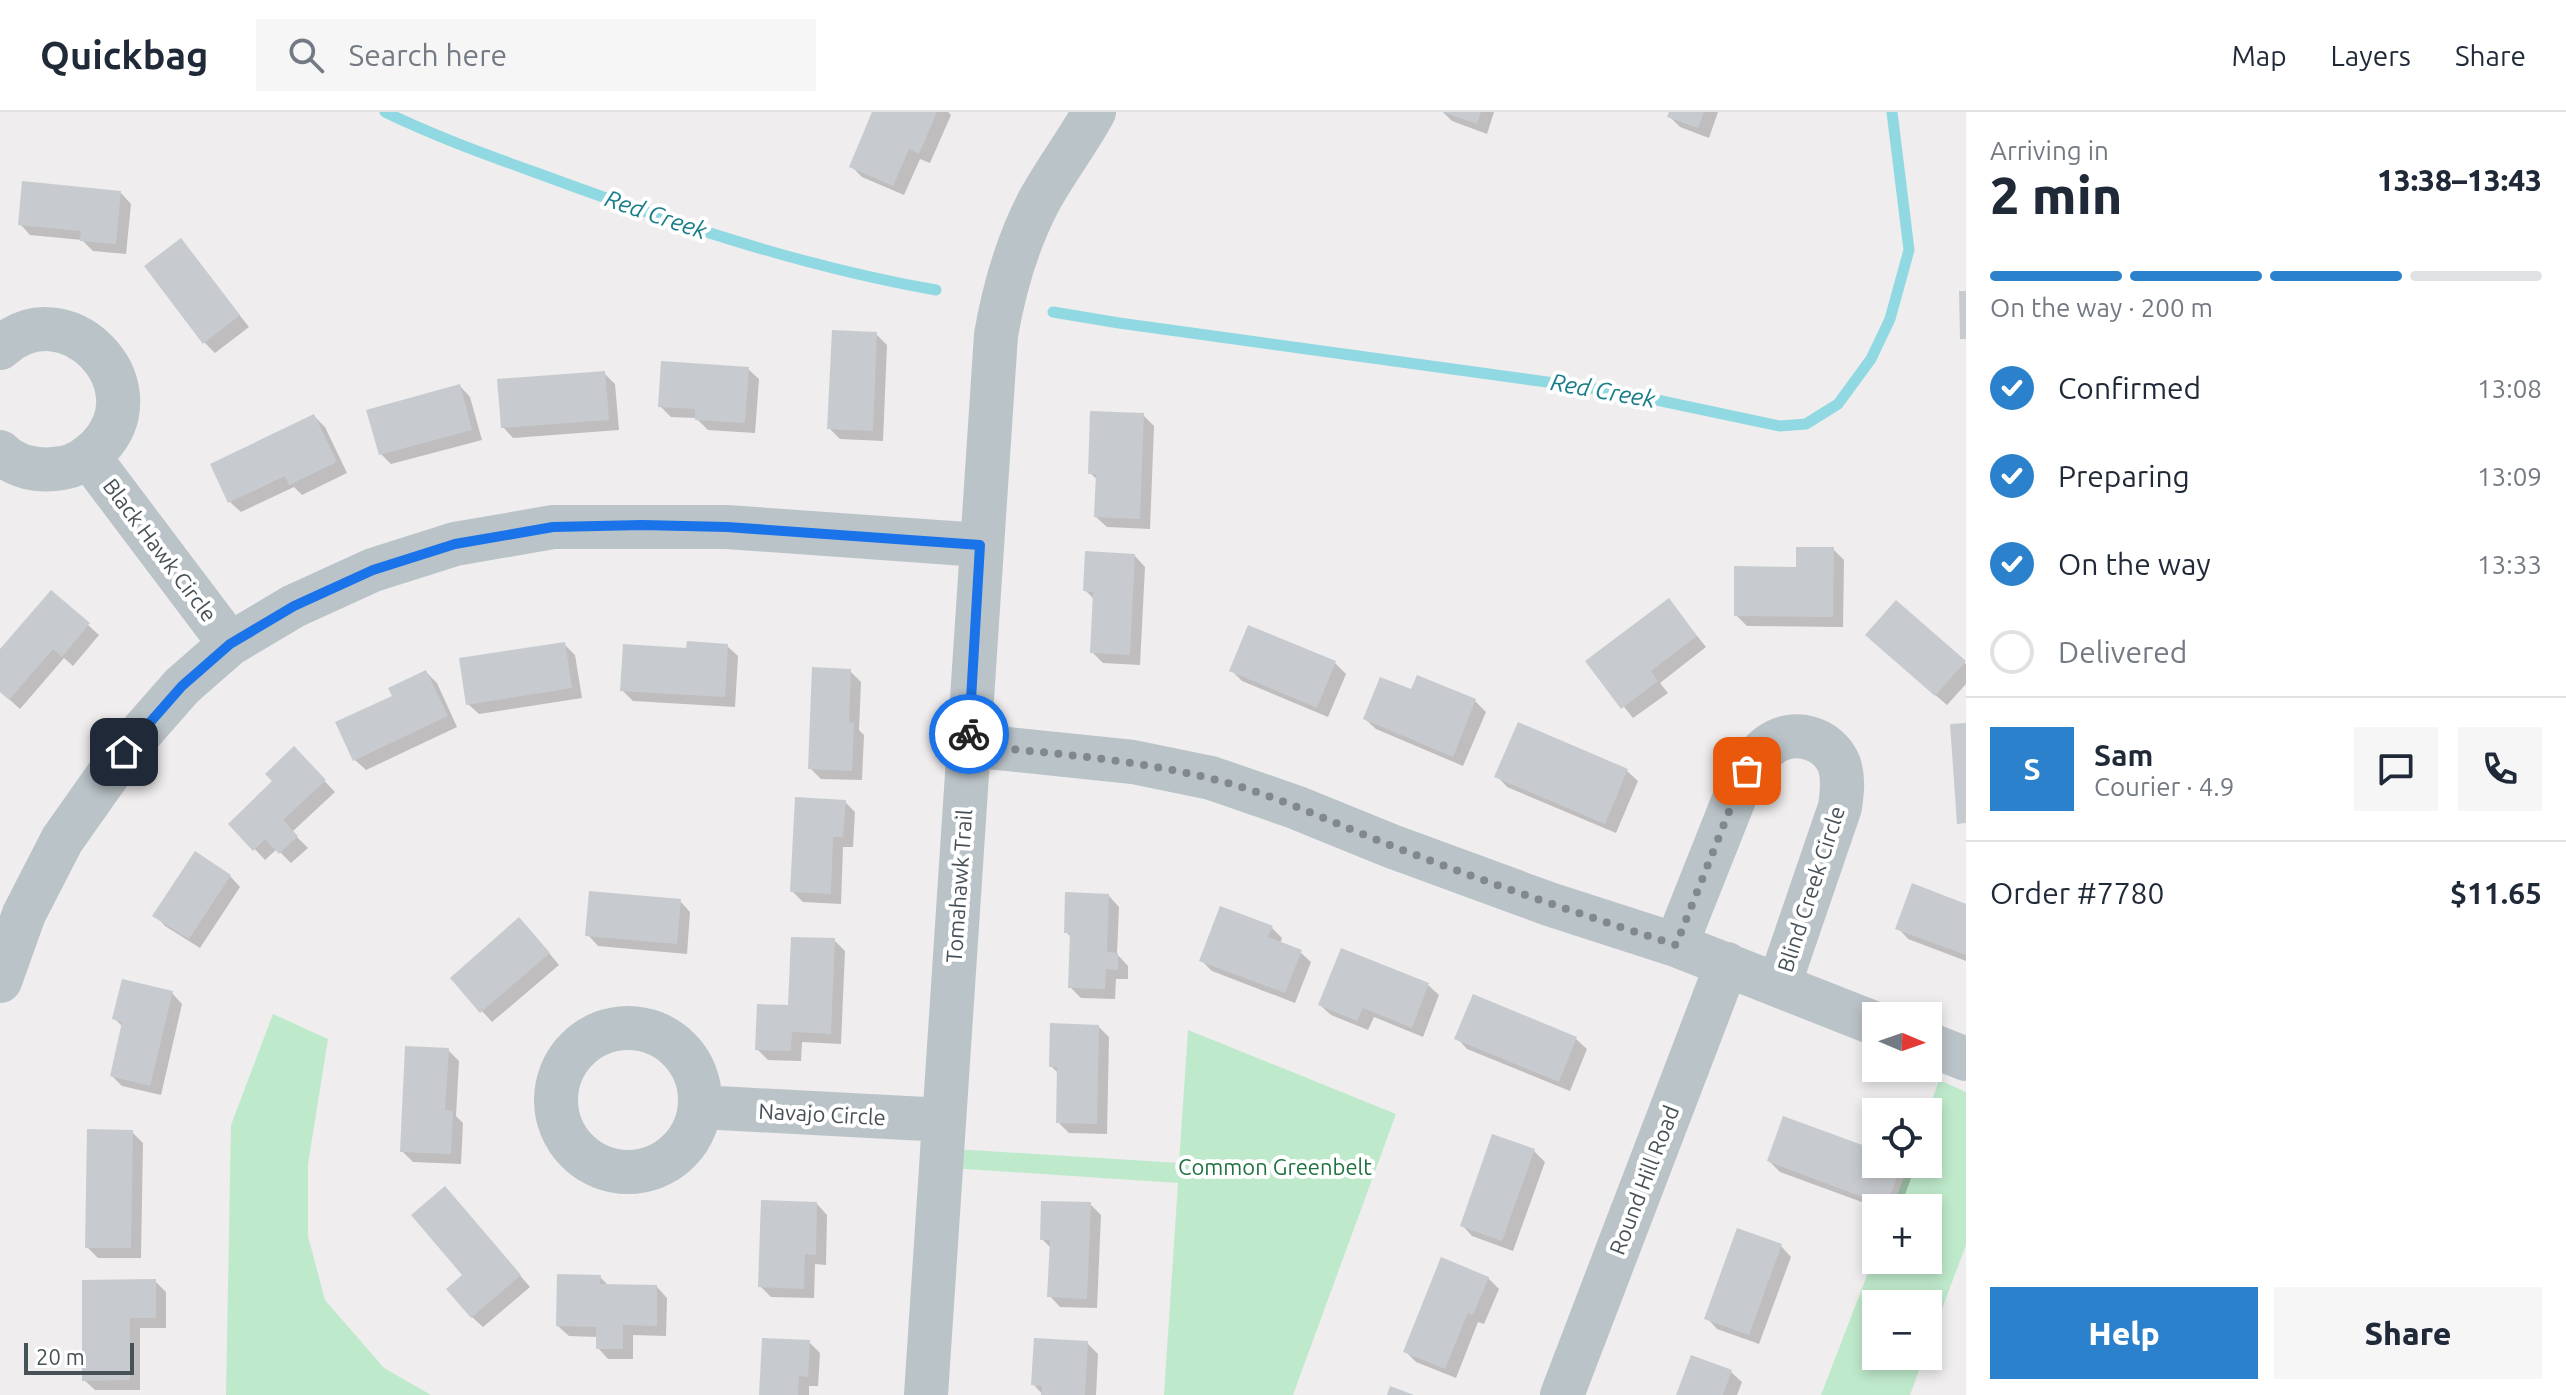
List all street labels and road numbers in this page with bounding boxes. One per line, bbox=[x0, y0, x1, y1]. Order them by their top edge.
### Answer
street label: Black Hawk Circle bbox=[98, 473, 222, 626]
street label: Blind Creek Circle bbox=[1772, 803, 1849, 975]
street label: Tomahawk Trail bbox=[941, 808, 976, 963]
street label: Navajo Circle bbox=[758, 1098, 886, 1129]
street label: Round Hill Road bbox=[1604, 1102, 1683, 1258]

